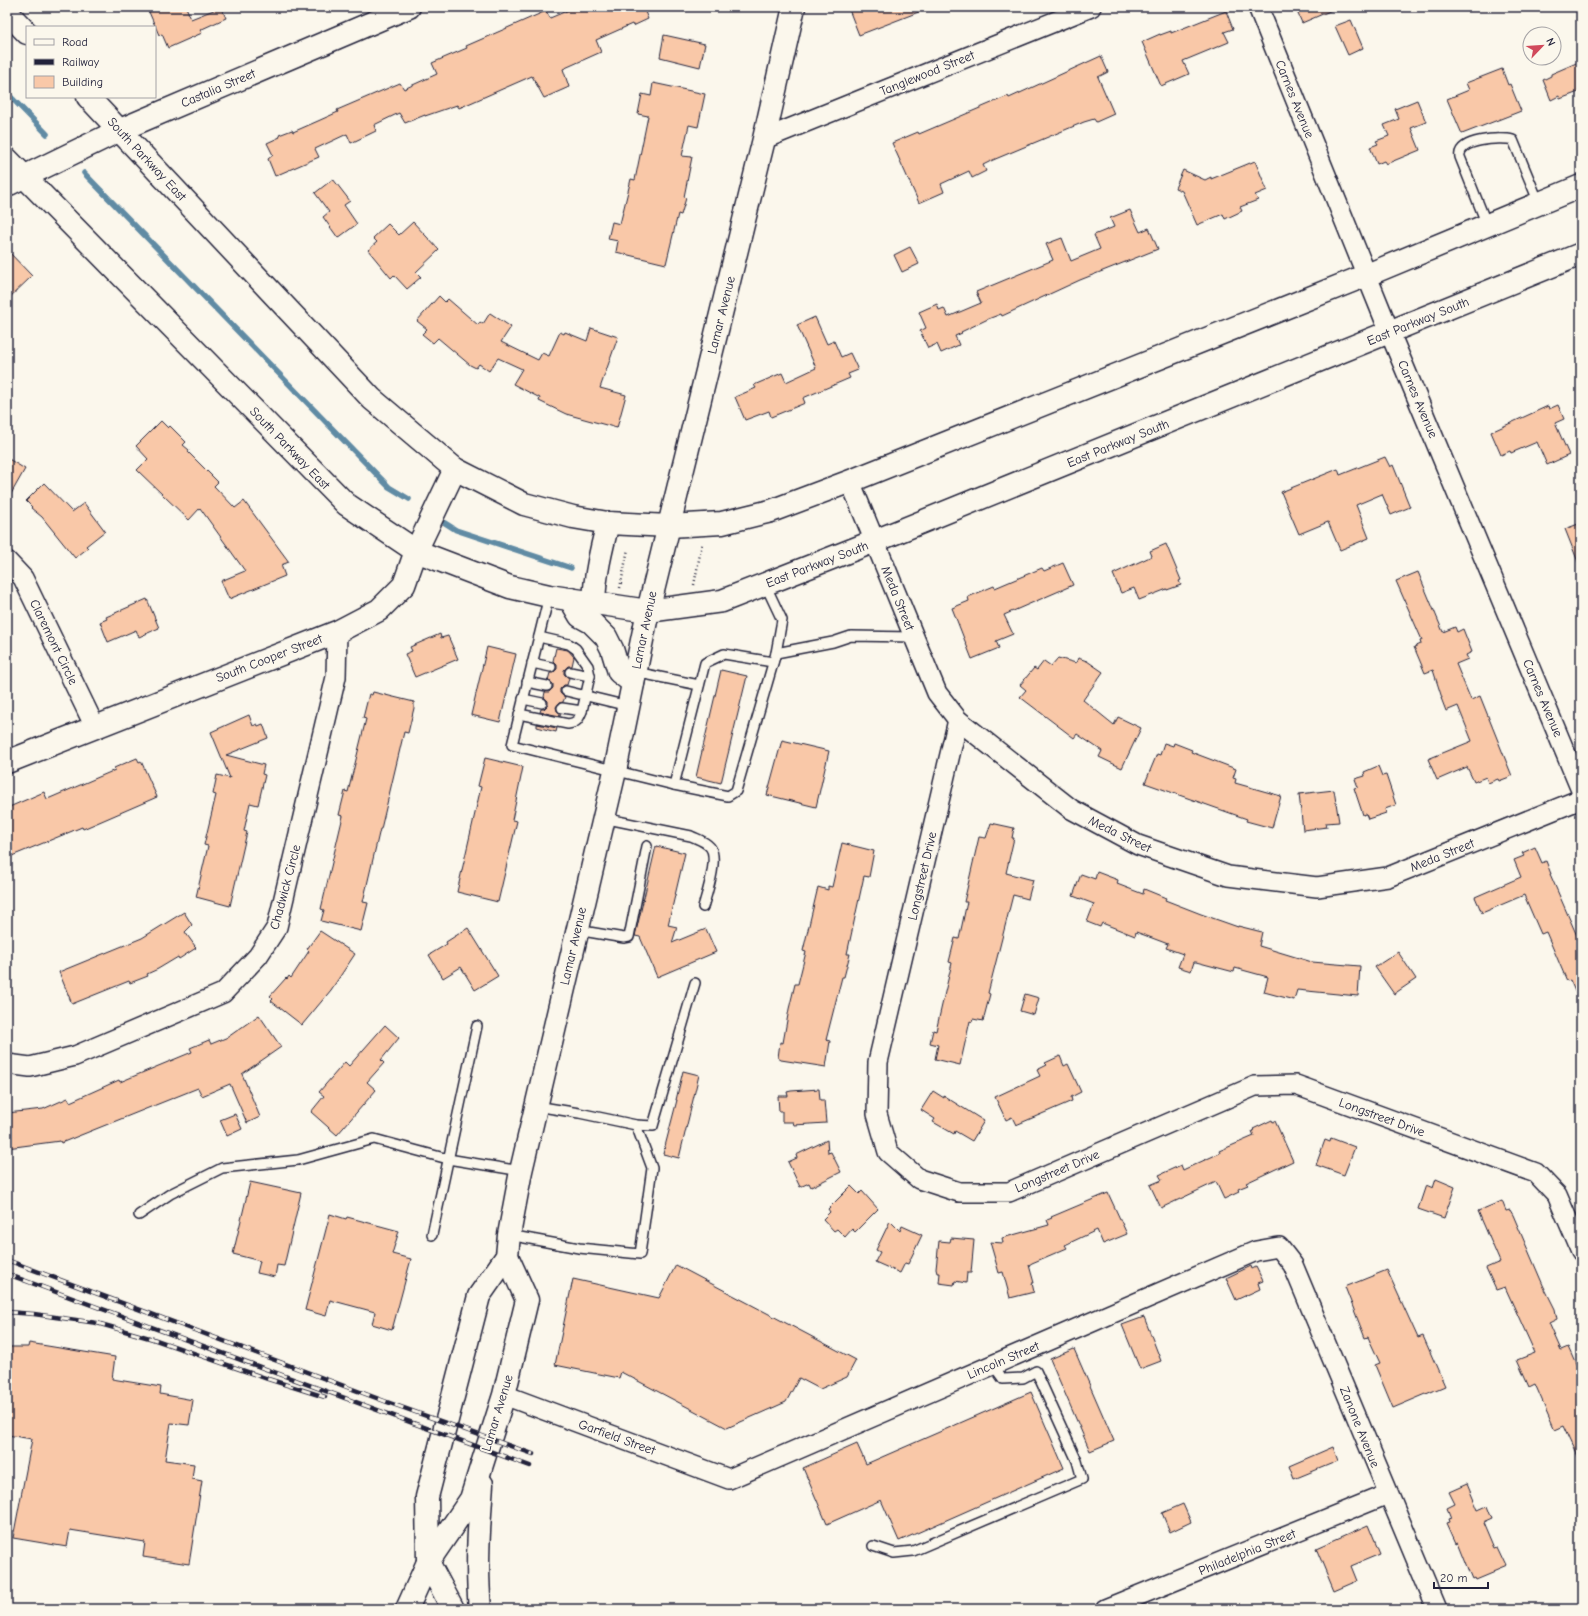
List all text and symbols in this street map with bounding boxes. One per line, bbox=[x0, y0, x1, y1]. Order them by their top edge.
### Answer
legend bbox=[26, 26, 156, 98]
north arrow bbox=[1522, 26, 1562, 66]
text: Road bbox=[62, 35, 88, 49]
text: N bbox=[1543, 36, 1558, 48]
street label: Tanglewood Street bbox=[877, 47, 978, 99]
text: Railway bbox=[62, 55, 100, 69]
street label: Carnes Avenue bbox=[1273, 58, 1318, 141]
street label: Castalia Street bbox=[178, 65, 259, 110]
text: Building bbox=[62, 75, 103, 89]
street label: South Parkway East bbox=[104, 114, 190, 205]
street label: Lamar Avenue bbox=[704, 274, 738, 355]
street label: East Parkway South bbox=[1365, 294, 1471, 348]
street label: Carnes Avenue bbox=[1395, 358, 1441, 441]
street label: South Parkway East bbox=[247, 404, 334, 493]
street label: East Parkway South bbox=[1065, 416, 1171, 470]
street label: East Parkway South bbox=[764, 538, 870, 590]
street label: Meda Street bbox=[878, 564, 918, 633]
street label: Lamar Avenue bbox=[628, 589, 660, 670]
street label: Claremont Circle bbox=[27, 597, 81, 688]
street label: South Cooper Street bbox=[214, 630, 326, 685]
street label: Carnes Avenue bbox=[1520, 657, 1566, 740]
street label: Meda Street bbox=[1086, 812, 1155, 856]
street label: Longstreet Drive bbox=[905, 830, 940, 922]
street label: Meda Street bbox=[1408, 835, 1477, 875]
street label: Chadwick Circle bbox=[266, 842, 304, 931]
street label: Lamar Avenue bbox=[557, 905, 589, 986]
street label: Longstreet Drive bbox=[1337, 1095, 1427, 1140]
street label: Longstreet Drive bbox=[1012, 1146, 1102, 1196]
street label: Lincoln Street bbox=[965, 1338, 1042, 1382]
street label: Lamar Avenue bbox=[478, 1372, 516, 1453]
street label: Zanone Avenue bbox=[1337, 1384, 1383, 1470]
street label: Garfield Street bbox=[576, 1416, 659, 1458]
street label: Philadelphia Street bbox=[1196, 1525, 1299, 1578]
scale bar bbox=[1434, 1564, 1488, 1590]
text: 20 m bbox=[1440, 1571, 1468, 1585]

